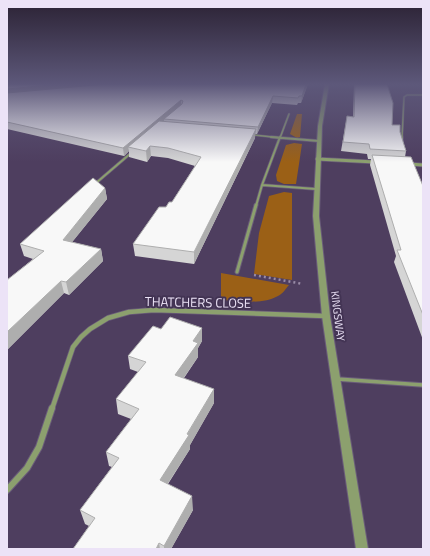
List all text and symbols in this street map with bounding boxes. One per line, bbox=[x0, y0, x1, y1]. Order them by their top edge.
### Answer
street label: KINGSWAY bbox=[327, 290, 349, 342]
street label: THATCHERS CLOSE bbox=[145, 291, 251, 313]

